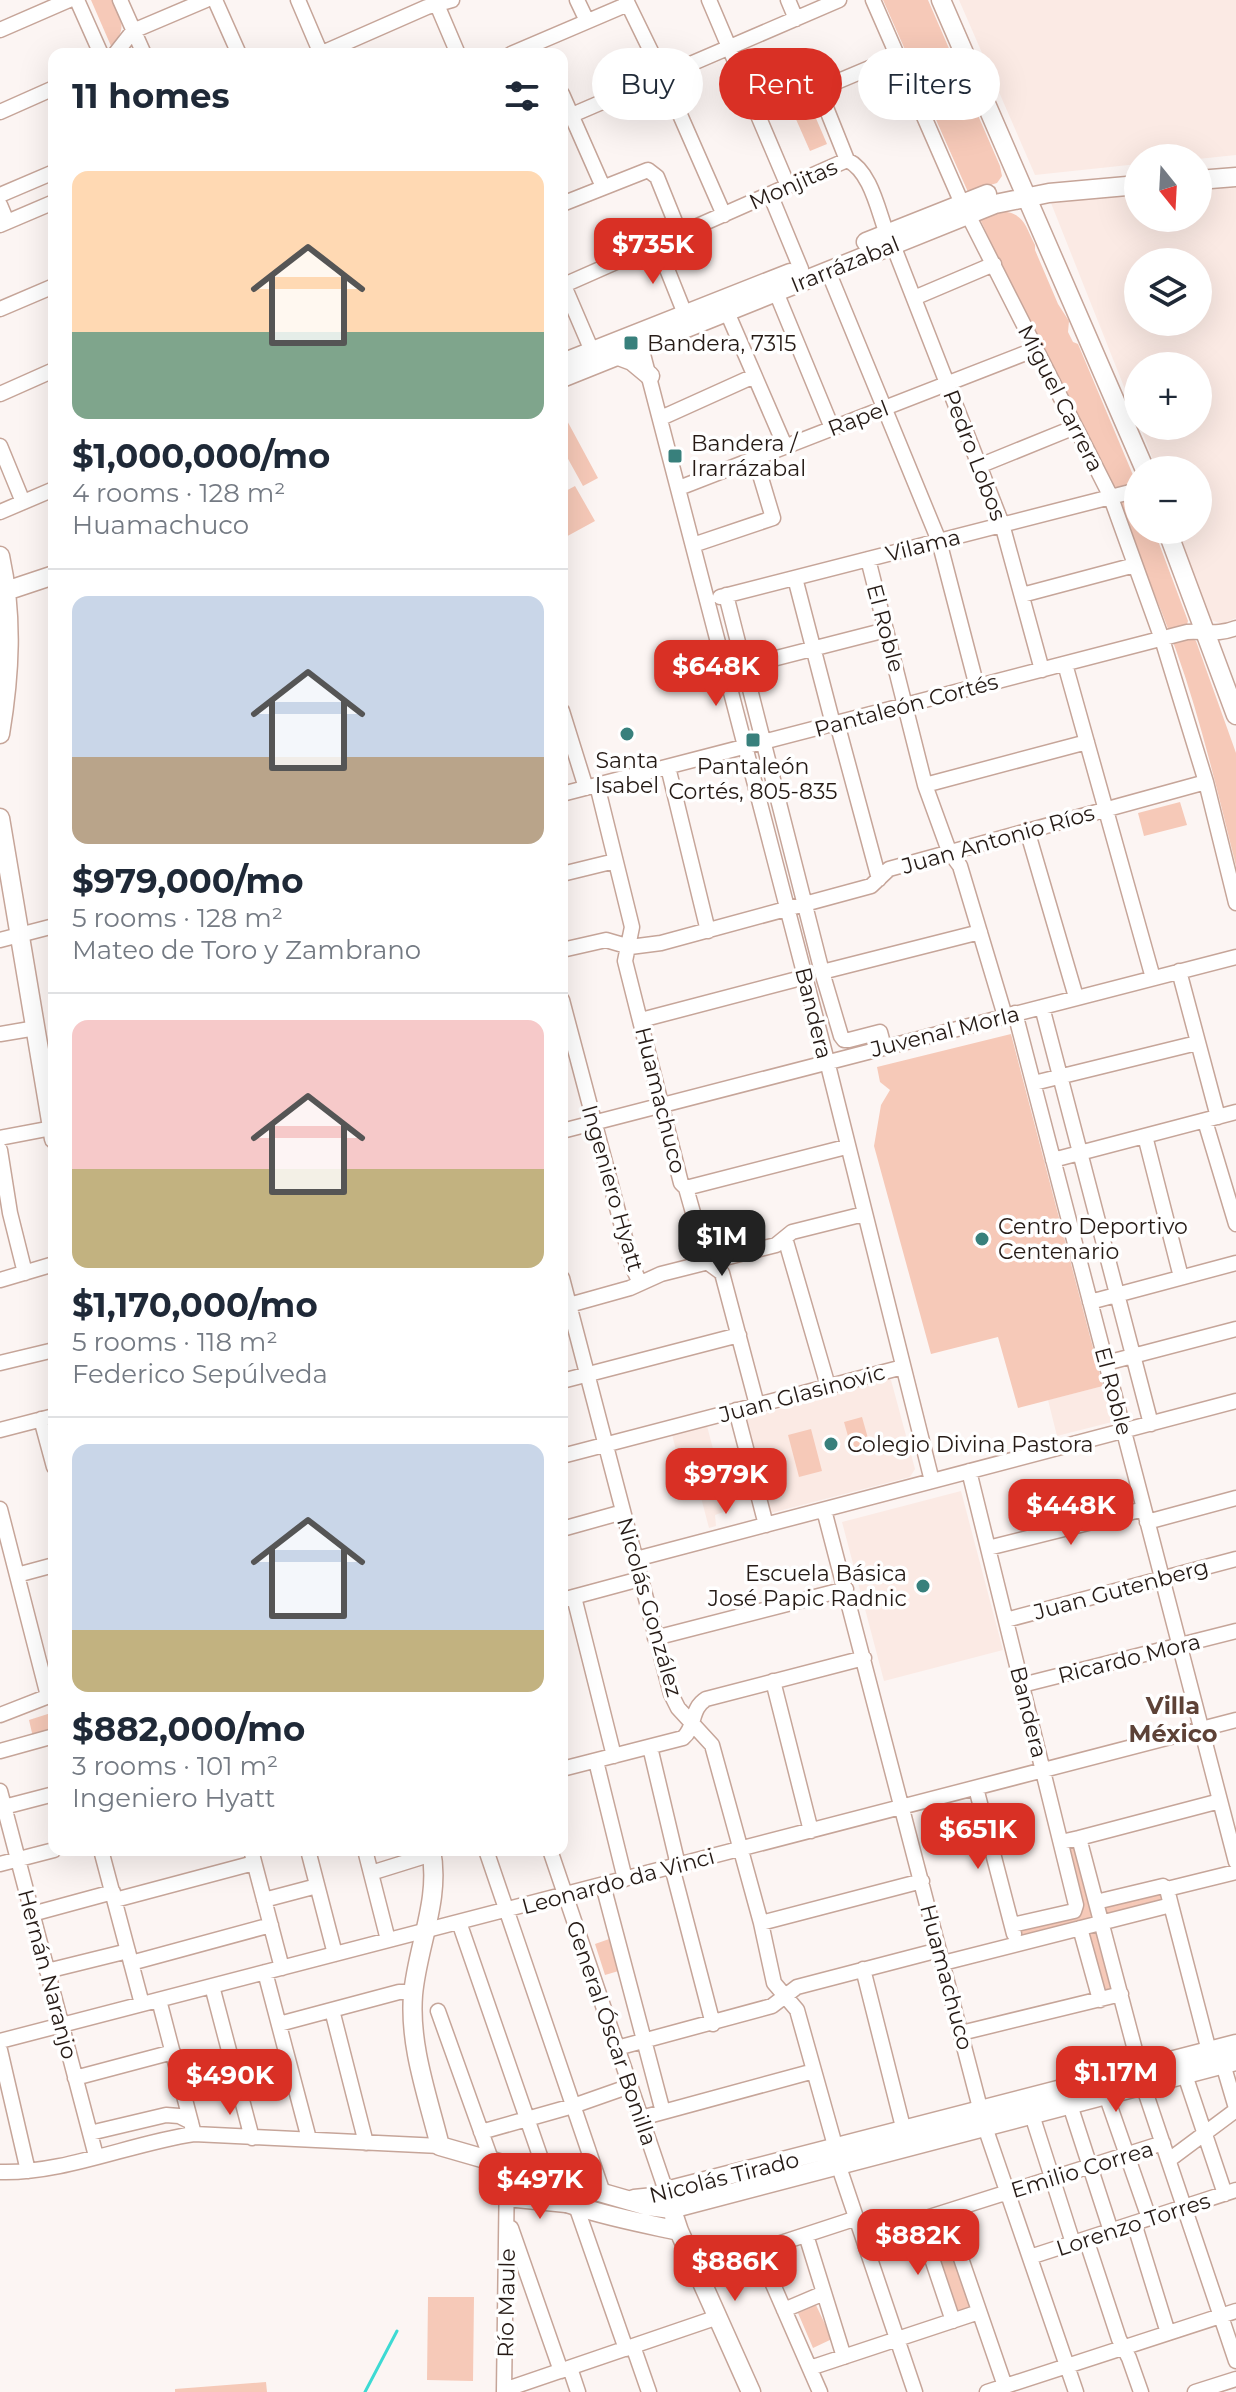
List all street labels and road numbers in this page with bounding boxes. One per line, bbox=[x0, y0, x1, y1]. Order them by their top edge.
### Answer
street label: Monjitas bbox=[745, 153, 842, 216]
street label: Irarrázabal bbox=[787, 230, 904, 299]
street label: Miguel Carrera bbox=[1012, 320, 1109, 476]
street label: Pedro Lobos bbox=[937, 386, 1012, 525]
street label: Rapel bbox=[824, 395, 892, 442]
street label: Vilama bbox=[883, 523, 963, 568]
street label: El Roble bbox=[861, 581, 910, 675]
street label: Pantaleón Cortés bbox=[811, 668, 1001, 743]
street label: Juan Antonio Ríos bbox=[898, 799, 1098, 880]
street label: Bandera bbox=[789, 964, 838, 1062]
street label: Juvenal Morla bbox=[867, 1000, 1022, 1063]
street label: Huamachuco bbox=[629, 1024, 692, 1176]
street label: Ingeniero Hyatt bbox=[576, 1102, 649, 1275]
street label: El Roble bbox=[1089, 1344, 1138, 1438]
street label: Juan Glasinovic bbox=[715, 1358, 888, 1429]
street label: Nicolás González bbox=[611, 1514, 688, 1700]
street label: Juan Gutenberg bbox=[1030, 1553, 1211, 1626]
street label: Ricardo Mora bbox=[1055, 1628, 1203, 1689]
street label: Bandera bbox=[1004, 1663, 1053, 1761]
street label: Leonardo da Vinci bbox=[519, 1843, 717, 1920]
street label: Hernán Naranjo bbox=[12, 1886, 83, 2062]
street label: Huamachuco bbox=[914, 1901, 979, 2053]
street label: General Óscar Bonilla bbox=[560, 1917, 663, 2149]
street label: Emilio Correa bbox=[1008, 2135, 1157, 2204]
street label: Nicolás Tirado bbox=[646, 2146, 802, 2209]
street label: Lorenzo Torres bbox=[1053, 2187, 1214, 2262]
street label: Río Maule bbox=[492, 2248, 521, 2358]

